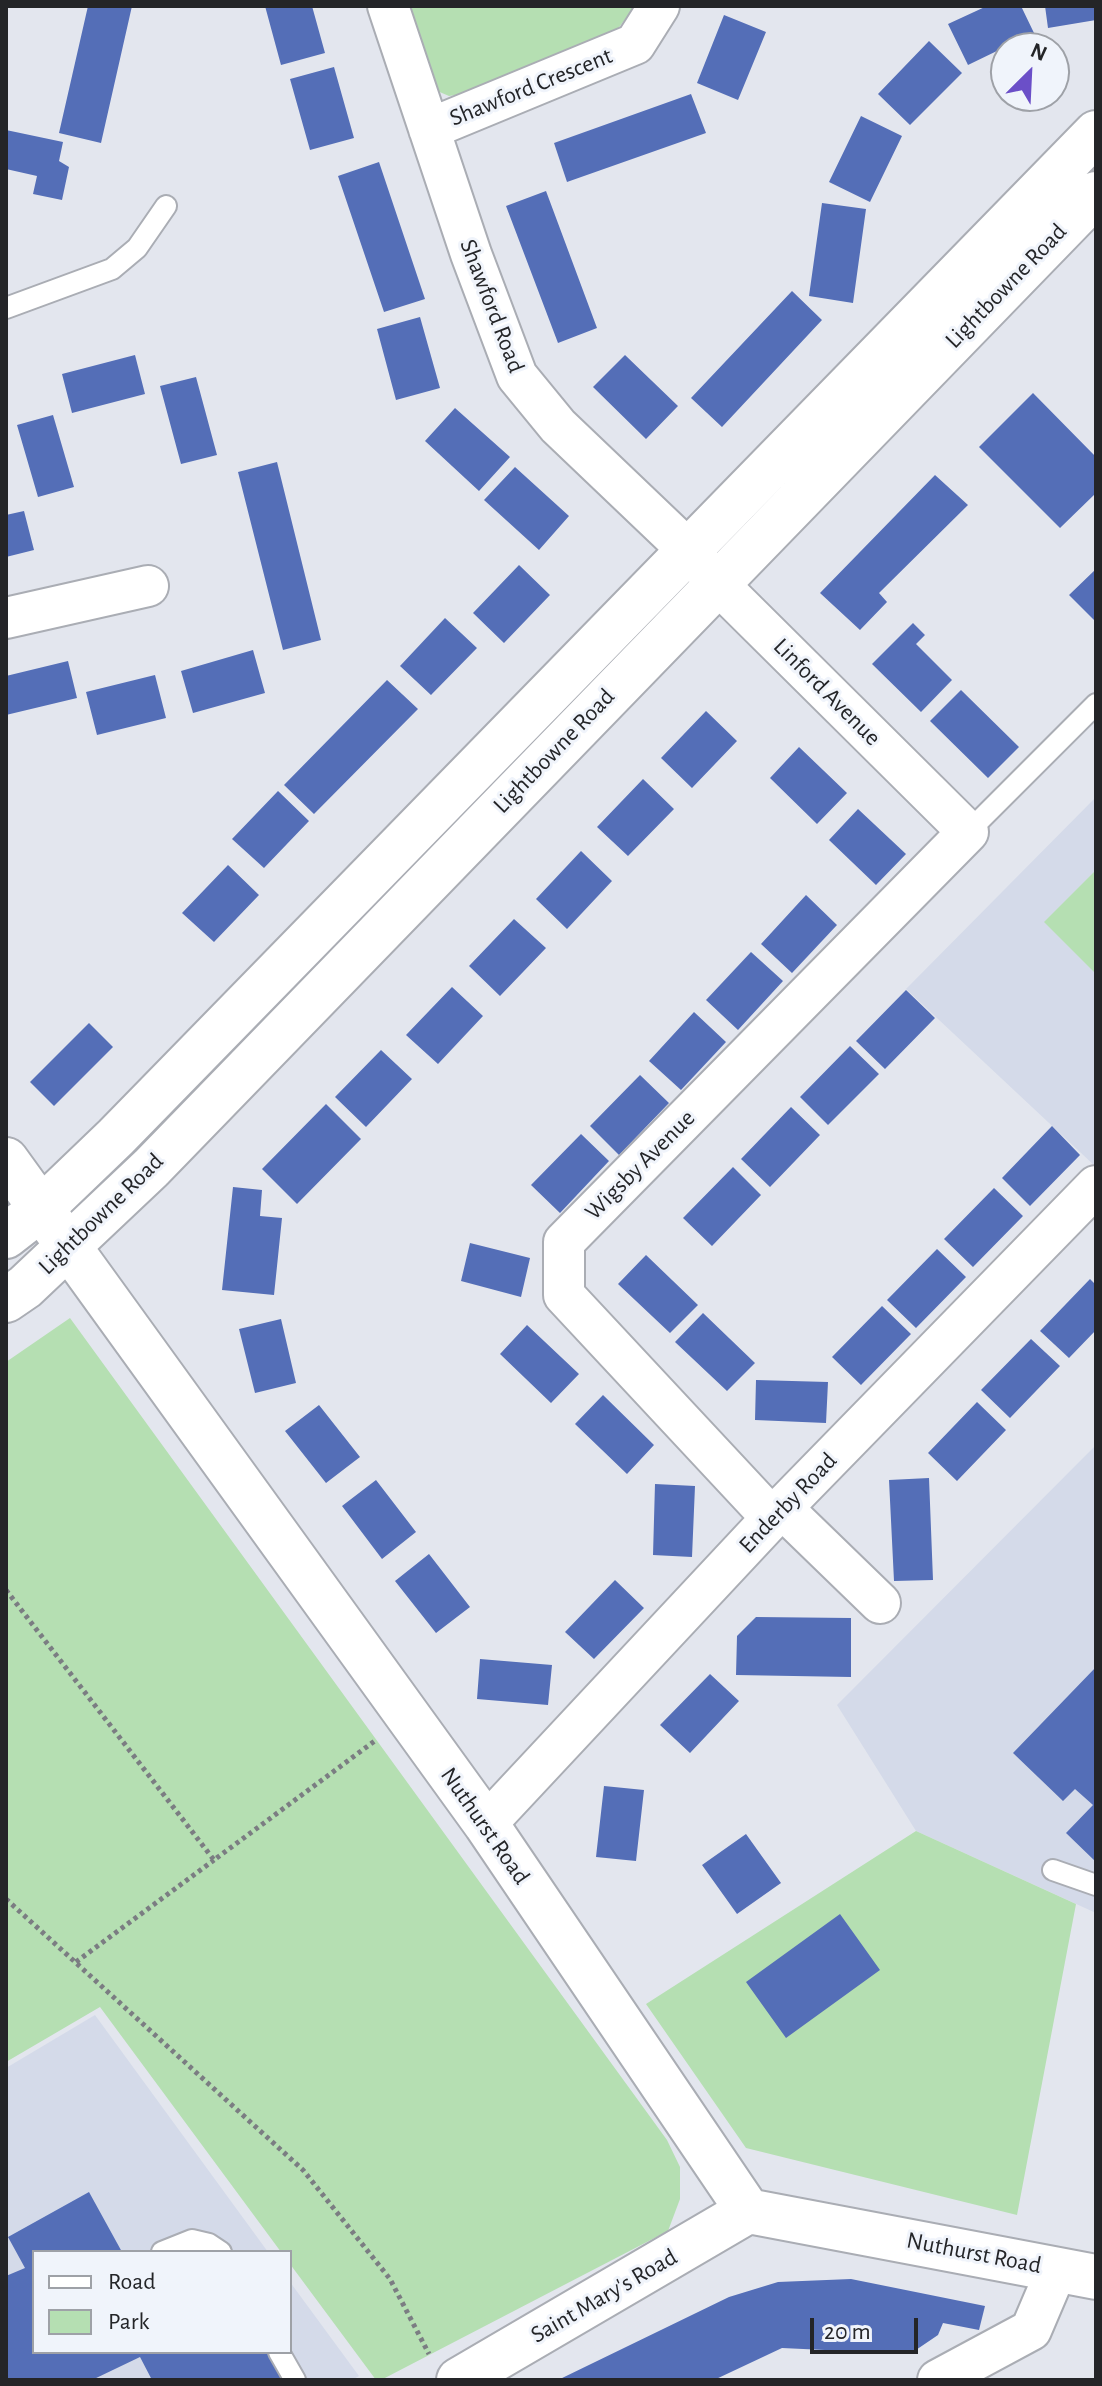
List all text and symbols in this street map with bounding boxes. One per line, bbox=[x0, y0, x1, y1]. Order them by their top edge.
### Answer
north arrow bbox=[990, 32, 1070, 112]
text: N bbox=[1027, 39, 1050, 65]
street label: Shawford Crescent bbox=[445, 41, 617, 133]
street label: Lightbowne Road bbox=[939, 217, 1073, 355]
street label: Shawford Road bbox=[453, 235, 531, 377]
street label: Linford Avenue bbox=[767, 632, 887, 752]
street label: Lightbowne Road bbox=[487, 682, 621, 820]
street label: Wigsby Avenue bbox=[579, 1104, 701, 1226]
street label: Lightbowne Road bbox=[32, 1147, 170, 1281]
street label: Enderby Road bbox=[733, 1447, 843, 1559]
street label: Nuthurst Road bbox=[434, 1762, 536, 1890]
street label: Nuthurst Road bbox=[904, 2226, 1044, 2280]
street label: Saint Mary's Road bbox=[526, 2242, 682, 2350]
legend bbox=[32, 2250, 292, 2354]
text: Road bbox=[108, 2270, 156, 2294]
scale bar bbox=[814, 2302, 922, 2352]
text: Park bbox=[108, 2310, 149, 2334]
text: 20 m bbox=[824, 2320, 871, 2344]

